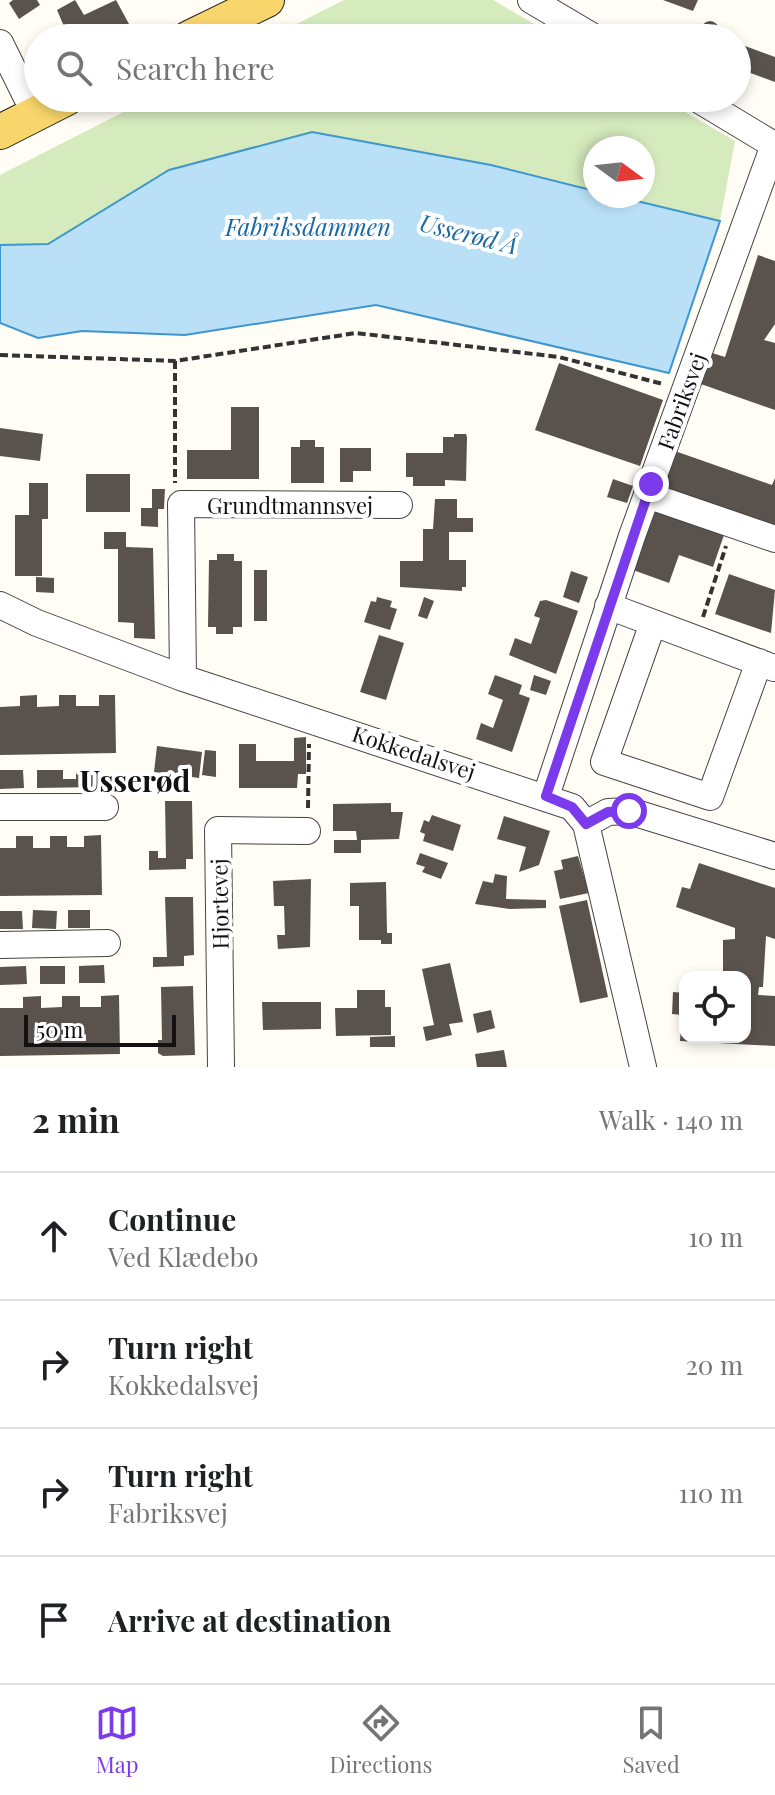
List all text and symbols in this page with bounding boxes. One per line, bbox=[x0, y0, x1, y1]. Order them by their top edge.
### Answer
search box bbox=[24, 24, 751, 112]
icon: search bbox=[52, 46, 96, 90]
text: Search here bbox=[116, 48, 275, 88]
north arrow bbox=[583, 136, 655, 208]
water label: Usserød Å bbox=[416, 205, 522, 261]
water label: Fabriksdammen bbox=[224, 210, 391, 242]
street label: Fabriksvej bbox=[650, 348, 712, 454]
route end bbox=[633, 466, 669, 502]
street label: Grundtmannsvej bbox=[207, 490, 373, 520]
street label: Kokkedalsvej bbox=[349, 718, 479, 786]
district label: Usserød bbox=[79, 760, 191, 800]
route start bbox=[611, 793, 647, 829]
street label: Hjortevej bbox=[203, 858, 235, 950]
map controls bbox=[679, 971, 751, 1043]
button: locate bbox=[679, 971, 751, 1043]
scale bar bbox=[24, 1011, 176, 1047]
text: 50 m bbox=[36, 1014, 83, 1044]
text: 2 min bbox=[32, 1096, 120, 1142]
text: Walk · 140 m bbox=[599, 1102, 743, 1137]
text: Continue bbox=[108, 1199, 236, 1239]
icon: ahead bbox=[32, 1214, 76, 1258]
text: 10 m bbox=[688, 1219, 743, 1254]
text: Ved Klædebo bbox=[108, 1239, 259, 1274]
text: Turn right bbox=[108, 1327, 253, 1367]
icon: right bbox=[32, 1342, 76, 1386]
text: 20 m bbox=[685, 1347, 743, 1382]
text: Kokkedalsvej bbox=[108, 1367, 259, 1402]
text: Turn right bbox=[108, 1455, 253, 1495]
icon: right bbox=[32, 1470, 76, 1514]
text: 110 m bbox=[679, 1475, 743, 1510]
text: Fabriksvej bbox=[108, 1495, 228, 1530]
icon: arrive bbox=[32, 1598, 76, 1642]
text: Arrive at destination bbox=[108, 1600, 391, 1640]
tab: Map bbox=[95, 1701, 139, 1779]
tab: Directions bbox=[329, 1701, 432, 1779]
tab: Saved bbox=[623, 1701, 680, 1779]

